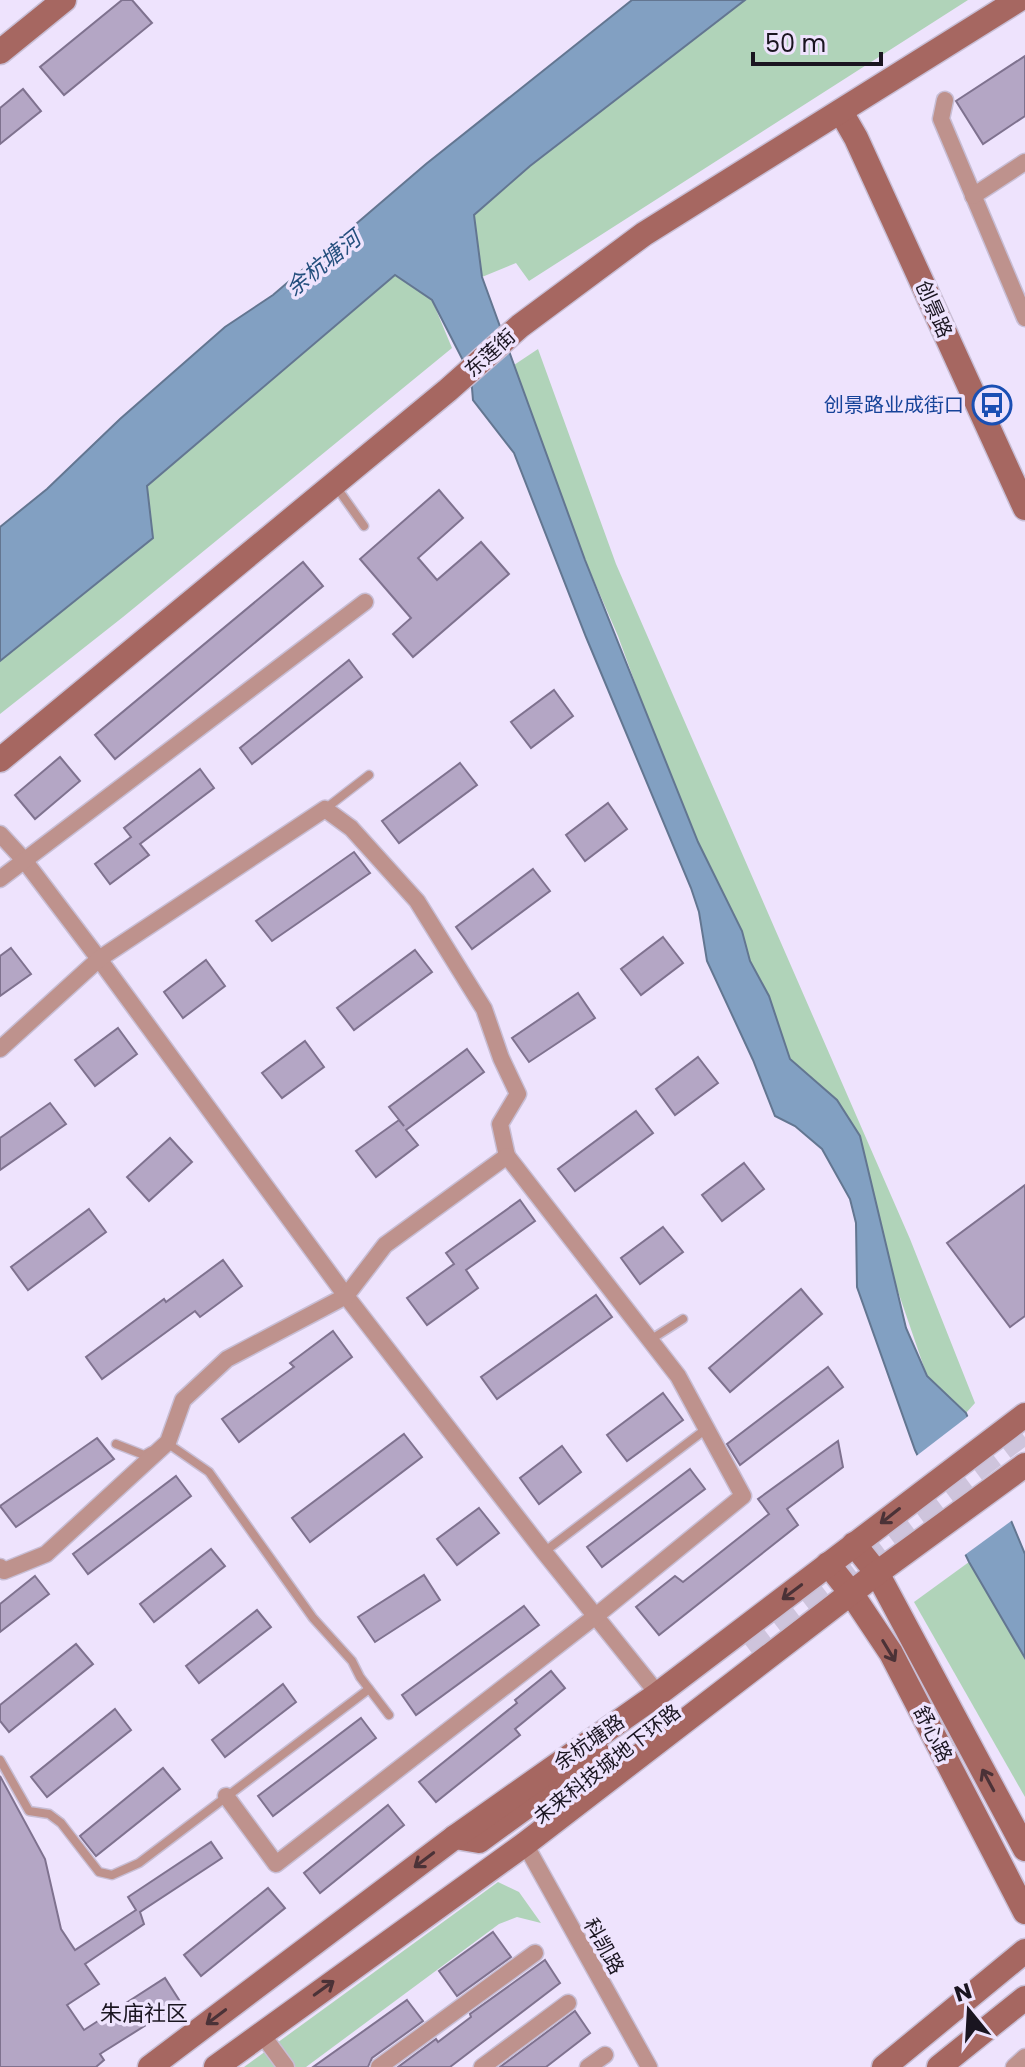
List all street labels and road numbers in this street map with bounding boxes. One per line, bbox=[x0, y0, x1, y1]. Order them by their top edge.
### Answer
street label: 创景路 bbox=[909, 276, 959, 342]
street label: 东莲街 bbox=[458, 323, 522, 383]
street label: 未来科技城地下环路 bbox=[527, 1698, 687, 1830]
street label: 舒心路 bbox=[907, 1701, 959, 1767]
street label: 余杭塘路 bbox=[548, 1708, 630, 1776]
street label: 科凯路 bbox=[577, 1913, 631, 1979]

